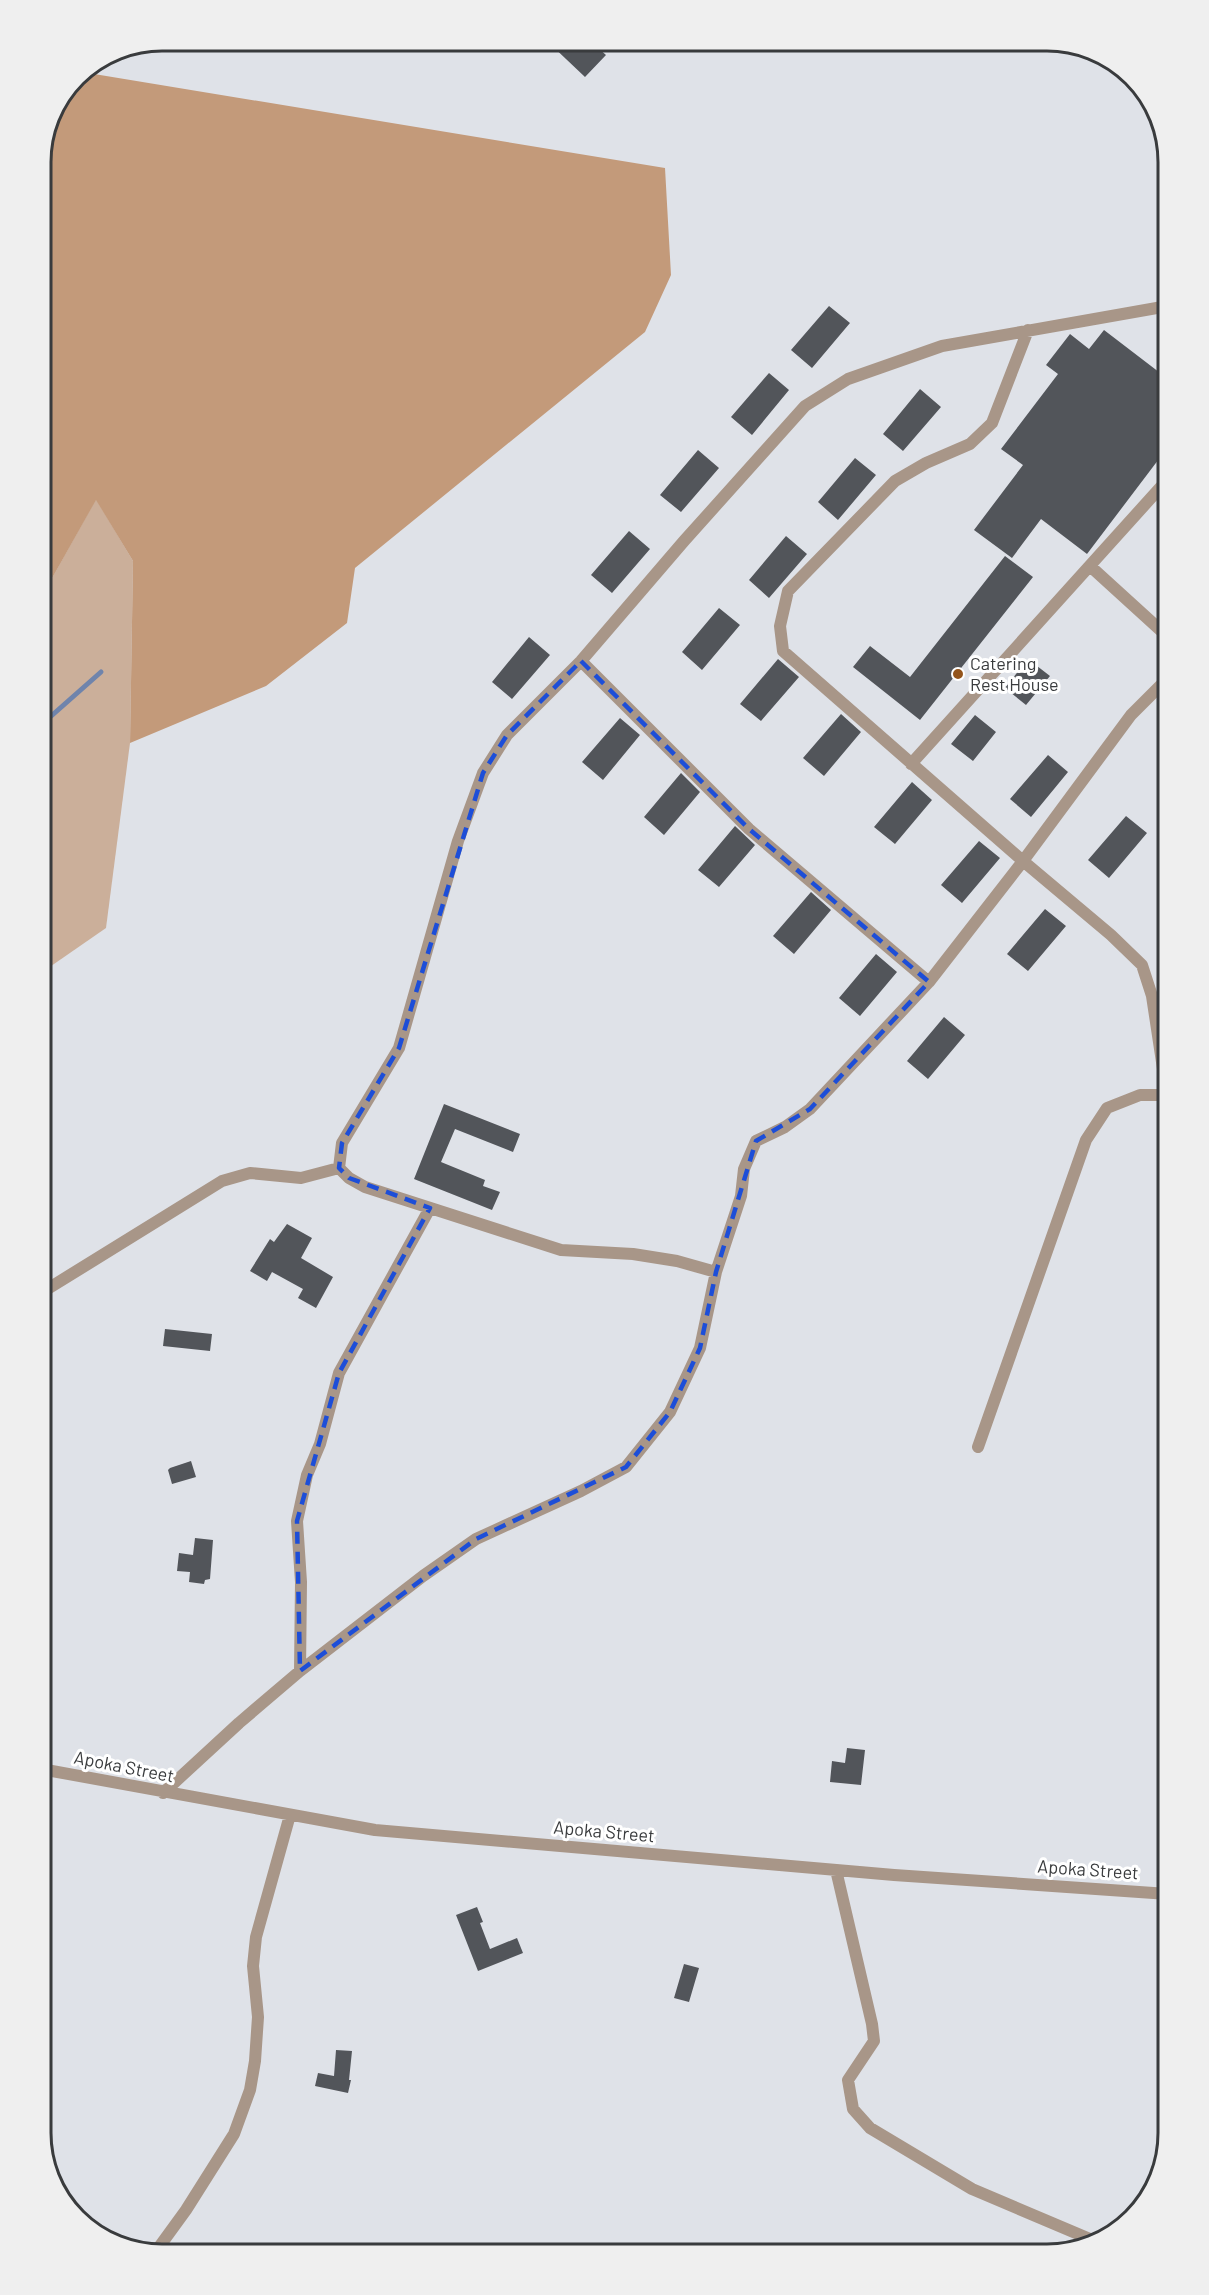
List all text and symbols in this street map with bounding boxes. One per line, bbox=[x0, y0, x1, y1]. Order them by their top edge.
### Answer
place label: Catering Rest House bbox=[970, 652, 1059, 695]
marker: Catering Rest House bbox=[951, 667, 965, 681]
street label: Apoka Street bbox=[72, 1746, 176, 1786]
street label: Apoka Street bbox=[553, 1816, 656, 1846]
street label: Apoka Street bbox=[1037, 1854, 1139, 1884]

